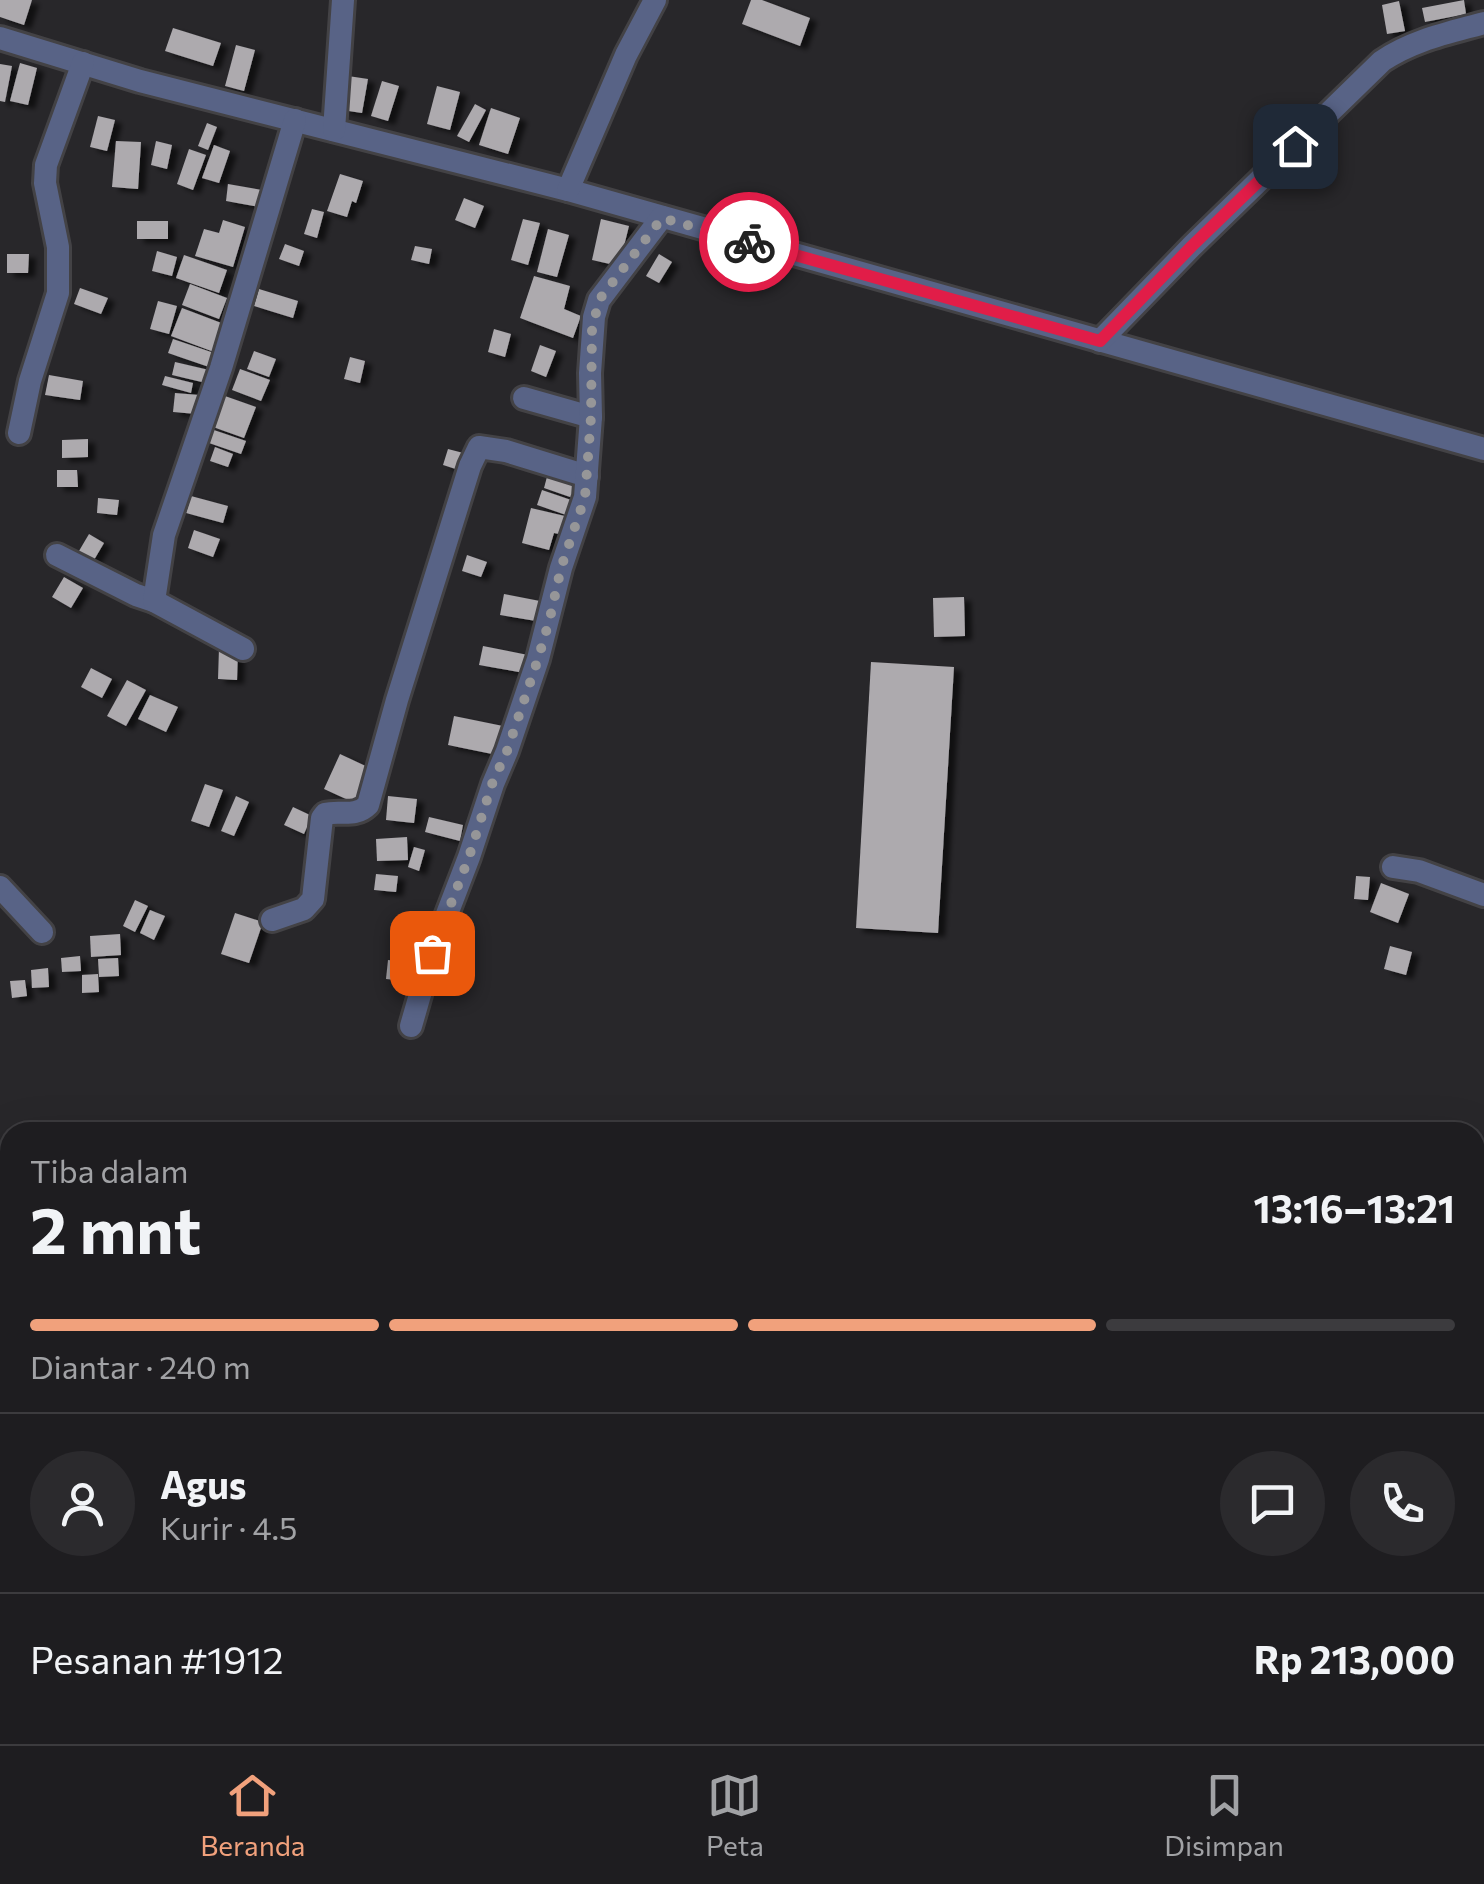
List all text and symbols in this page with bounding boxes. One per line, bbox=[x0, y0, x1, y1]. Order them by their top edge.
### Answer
pin bbox=[1253, 104, 1338, 189]
icon: home bbox=[1268, 119, 1323, 174]
courier bbox=[699, 192, 799, 292]
icon: bike bbox=[722, 215, 777, 270]
pin bbox=[390, 911, 475, 996]
icon: bag bbox=[405, 926, 460, 981]
text: Tiba dalam bbox=[30, 1150, 189, 1190]
text: 13:16–13:21 bbox=[1253, 1184, 1455, 1231]
text: 2 mnt bbox=[30, 1188, 201, 1267]
text: Diantar · 240 m bbox=[30, 1346, 251, 1386]
button: person bbox=[30, 1451, 135, 1556]
button: chat bbox=[1220, 1451, 1325, 1556]
button: phone bbox=[1350, 1451, 1455, 1556]
text: Agus bbox=[160, 1460, 247, 1507]
text: Kurir · 4.5 bbox=[160, 1507, 297, 1547]
text: Pesanan #1912 bbox=[30, 1635, 284, 1682]
text: Rp 213,000 bbox=[1254, 1635, 1455, 1682]
tab: Beranda bbox=[200, 1768, 306, 1862]
tab: Peta bbox=[706, 1768, 764, 1862]
tab: Disimpan bbox=[1164, 1768, 1284, 1862]

